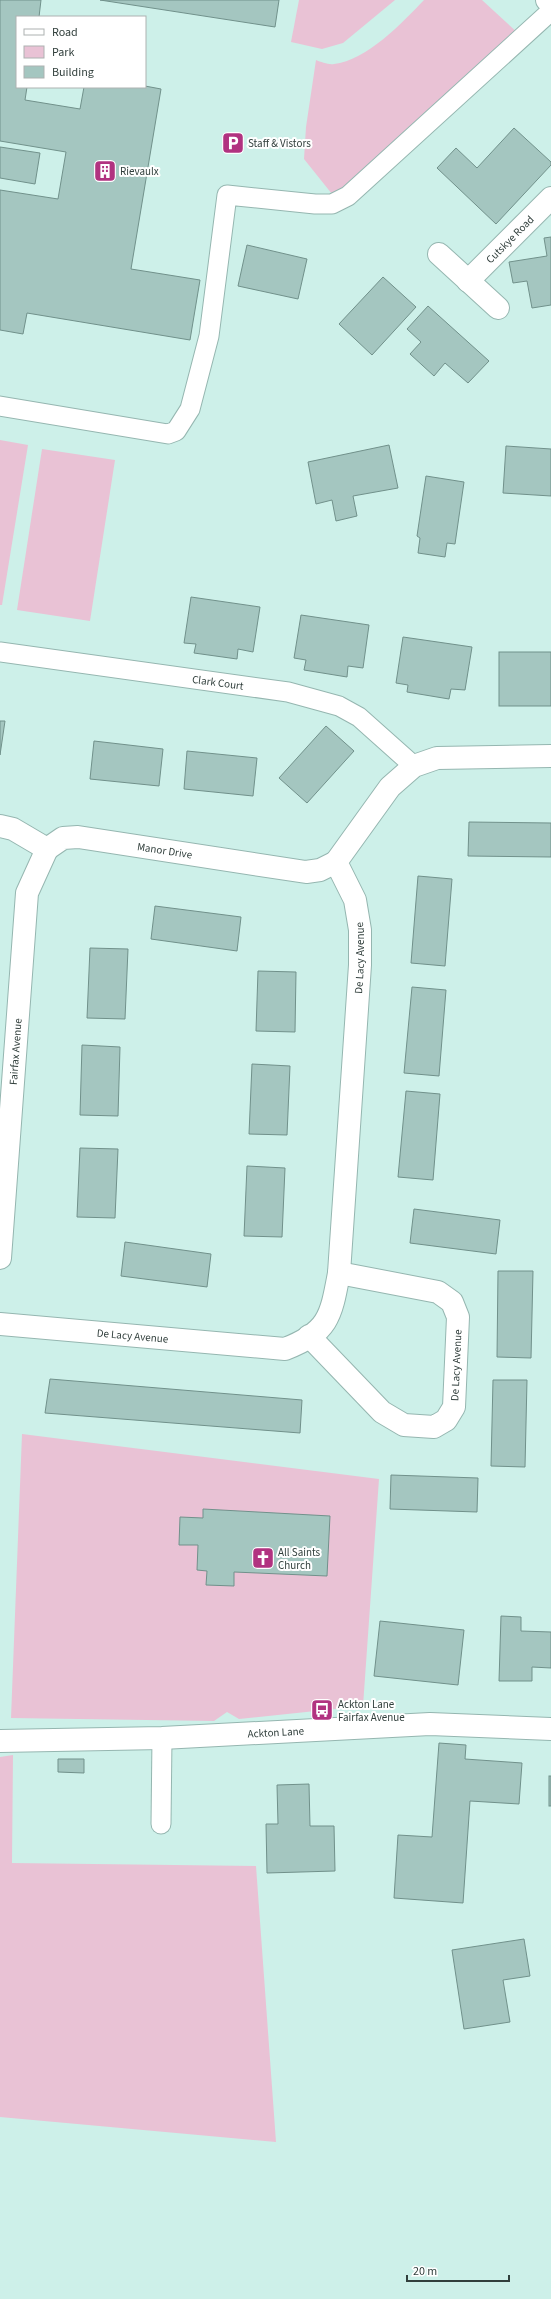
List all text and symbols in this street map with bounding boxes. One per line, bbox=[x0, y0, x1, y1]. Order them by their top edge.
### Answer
legend bbox=[16, 16, 146, 88]
text: Road bbox=[52, 24, 78, 41]
text: Park bbox=[52, 44, 74, 61]
text: Building bbox=[52, 64, 94, 81]
parking icon: Staff & Vistors bbox=[220, 130, 246, 156]
place label: Staff & Vistors bbox=[248, 136, 311, 151]
building icon: Rievaulx bbox=[92, 158, 118, 184]
place label: Rievaulx bbox=[120, 164, 159, 179]
street label: Cutskye Road bbox=[482, 212, 537, 267]
street label: Clark Court bbox=[191, 671, 245, 693]
street label: Manor Drive bbox=[136, 839, 194, 862]
street label: De Lacy Avenue bbox=[351, 920, 368, 994]
street label: Fairfax Avenue bbox=[5, 1017, 25, 1085]
street label: De Lacy Avenue bbox=[96, 1325, 169, 1346]
street label: De Lacy Avenue bbox=[447, 1328, 465, 1401]
church icon: All Saints Church bbox=[250, 1545, 276, 1571]
place label: All Saints Church bbox=[278, 1545, 321, 1573]
bus stop icon: Ackton Lane Fairfax Avenue bbox=[309, 1697, 335, 1723]
place label: Ackton Lane Fairfax Avenue bbox=[338, 1697, 405, 1725]
street label: Ackton Lane bbox=[247, 1723, 305, 1741]
scale bar bbox=[407, 2257, 509, 2283]
text: 20 m bbox=[413, 2263, 437, 2280]

